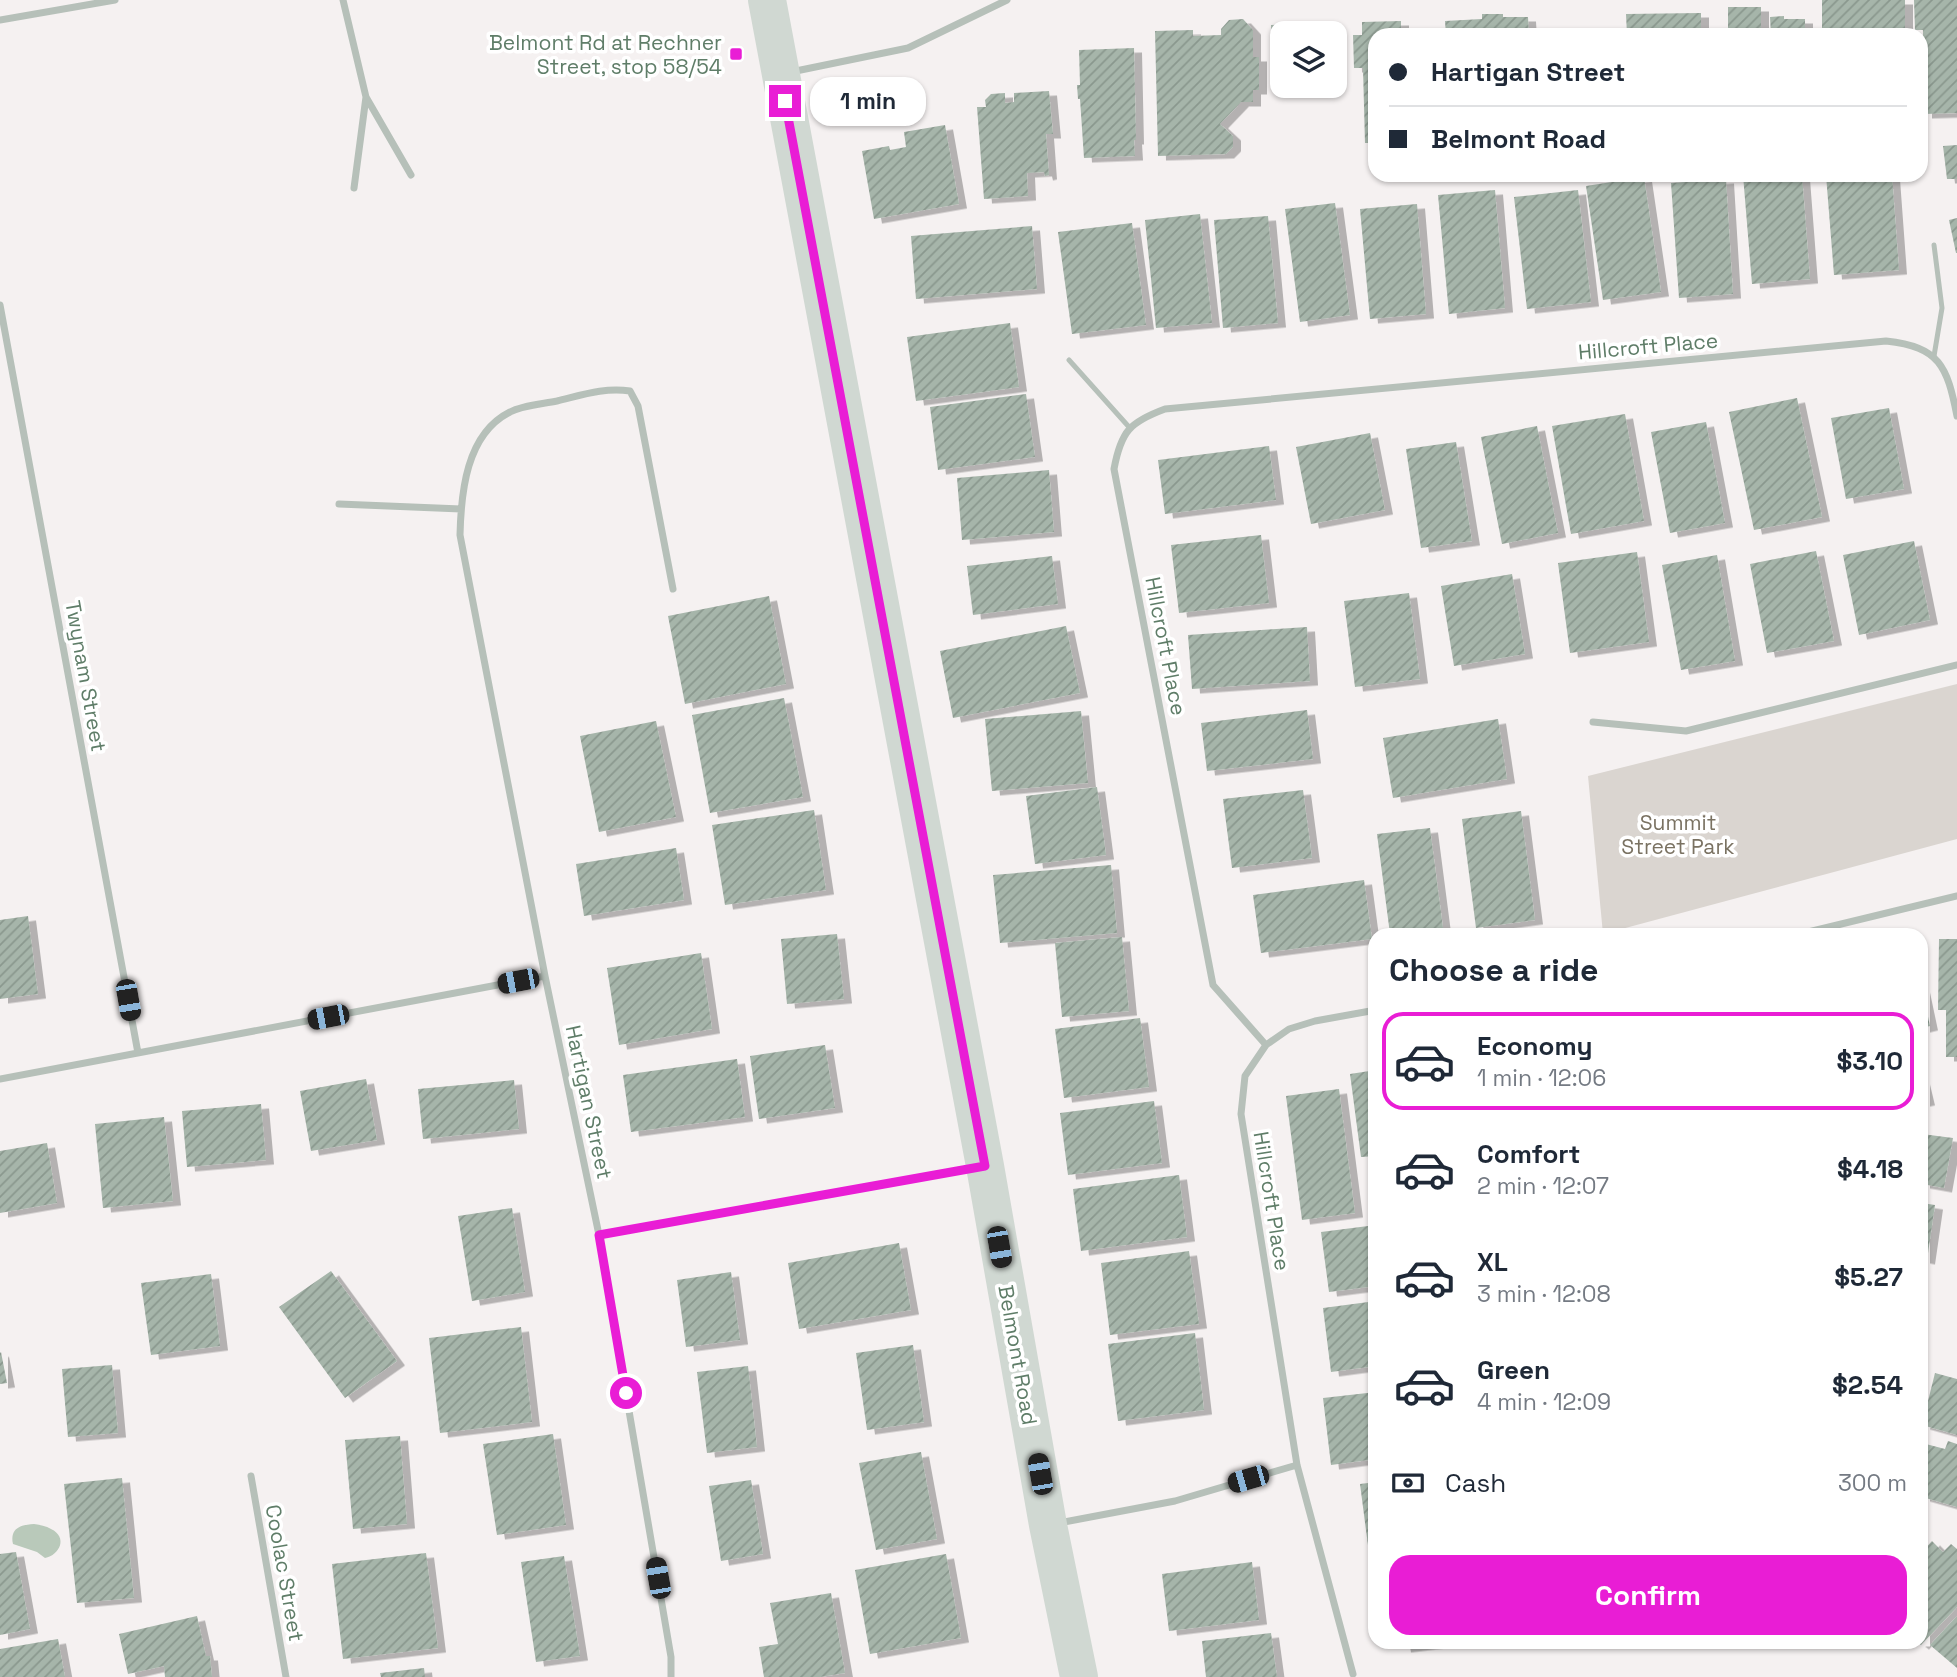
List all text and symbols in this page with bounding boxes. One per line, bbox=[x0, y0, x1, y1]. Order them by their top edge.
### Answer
map controls bbox=[1270, 21, 1347, 98]
button: layers bbox=[1270, 21, 1347, 98]
place label: Belmont Rd at Rechner Street, stop 58/54 bbox=[489, 29, 722, 80]
marker: Belmont Rd at Rechner Street, stop 58/54 bbox=[728, 46, 744, 62]
text: Hartigan Street bbox=[1431, 55, 1625, 89]
callout: 1 min bbox=[810, 76, 925, 126]
route end bbox=[769, 85, 801, 117]
text: 1 min bbox=[840, 86, 896, 116]
text: Belmont Road bbox=[1431, 122, 1606, 156]
street label: Hillcroft Place bbox=[1577, 326, 1719, 366]
street label: Hillcroft Place bbox=[1139, 575, 1193, 717]
street label: Twynam Street bbox=[59, 598, 113, 754]
park label: Summit Street Park bbox=[1621, 809, 1735, 860]
text: Choose a ride bbox=[1389, 950, 1599, 990]
car bbox=[496, 967, 541, 995]
car bbox=[115, 977, 142, 1023]
car bbox=[306, 1003, 351, 1031]
street label: Hartigan Street bbox=[560, 1023, 618, 1181]
text: Economy bbox=[1477, 1029, 1593, 1063]
icon: car bbox=[1393, 1030, 1456, 1093]
text: $3.10 bbox=[1836, 1044, 1903, 1078]
text: 1 min · 12:06 bbox=[1477, 1063, 1606, 1093]
street label: Hillcroft Place bbox=[1248, 1130, 1296, 1272]
text: Comfort bbox=[1477, 1137, 1580, 1171]
icon: car bbox=[1393, 1138, 1456, 1201]
text: $4.18 bbox=[1837, 1152, 1903, 1186]
text: 2 min · 12:07 bbox=[1477, 1171, 1609, 1201]
car bbox=[986, 1224, 1013, 1270]
text: XL bbox=[1477, 1245, 1508, 1279]
icon: car bbox=[1393, 1246, 1456, 1309]
text: $5.27 bbox=[1834, 1260, 1903, 1294]
text: 3 min · 12:08 bbox=[1477, 1279, 1611, 1309]
street label: Belmont Road bbox=[992, 1283, 1044, 1427]
text: Green bbox=[1477, 1353, 1550, 1387]
icon: car bbox=[1393, 1354, 1456, 1417]
text: $2.54 bbox=[1832, 1368, 1903, 1402]
route start bbox=[610, 1377, 642, 1409]
text: 4 min · 12:09 bbox=[1477, 1387, 1611, 1417]
car bbox=[1027, 1451, 1054, 1497]
car bbox=[1225, 1463, 1272, 1495]
icon: cash bbox=[1389, 1464, 1427, 1502]
text: Cash bbox=[1445, 1466, 1506, 1500]
text: 300 m bbox=[1838, 1468, 1907, 1498]
street label: Coolac Street bbox=[260, 1502, 310, 1644]
car bbox=[645, 1555, 672, 1601]
button: Confirm bbox=[1389, 1555, 1907, 1635]

